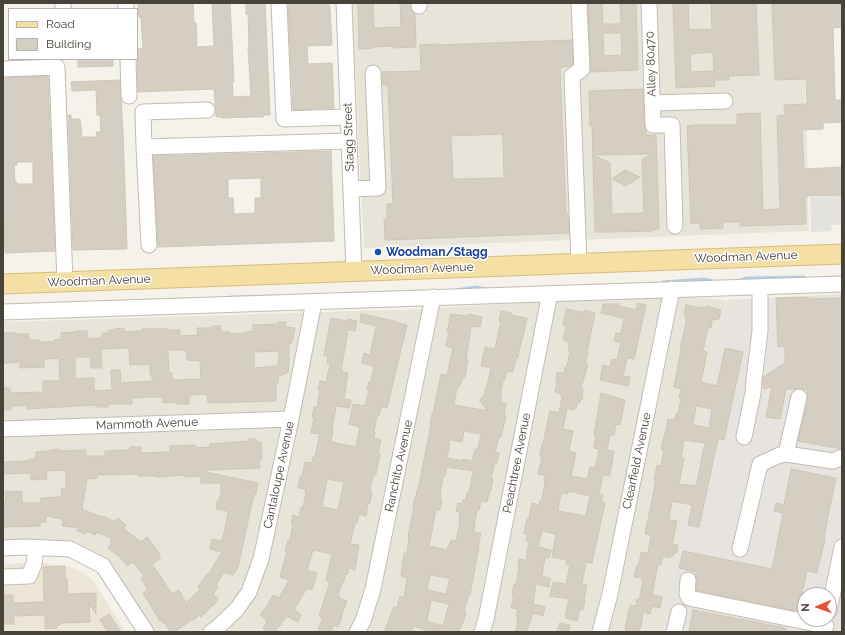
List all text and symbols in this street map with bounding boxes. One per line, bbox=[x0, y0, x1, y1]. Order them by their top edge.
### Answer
legend bbox=[8, 8, 138, 60]
text: Road bbox=[46, 17, 75, 31]
street label: Alley 80470 bbox=[643, 31, 659, 97]
text: Building bbox=[46, 37, 92, 51]
street label: Stagg Street bbox=[341, 102, 357, 172]
place label: Woodman/Stagg bbox=[386, 245, 488, 259]
marker: Woodman/Stagg bbox=[373, 247, 383, 257]
street label: Woodman Avenue bbox=[694, 248, 798, 266]
street label: Woodman Avenue bbox=[370, 260, 474, 278]
street label: Woodman Avenue bbox=[47, 272, 151, 290]
street label: Clearfield Avenue bbox=[620, 411, 654, 511]
street label: Peachtree Avenue bbox=[500, 412, 534, 514]
street label: Mammoth Avenue bbox=[96, 415, 198, 433]
street label: Ranchito Avenue bbox=[382, 419, 416, 513]
street label: Cantaloupe Avenue bbox=[261, 420, 297, 530]
north arrow bbox=[797, 587, 837, 627]
text: N bbox=[799, 603, 812, 612]

